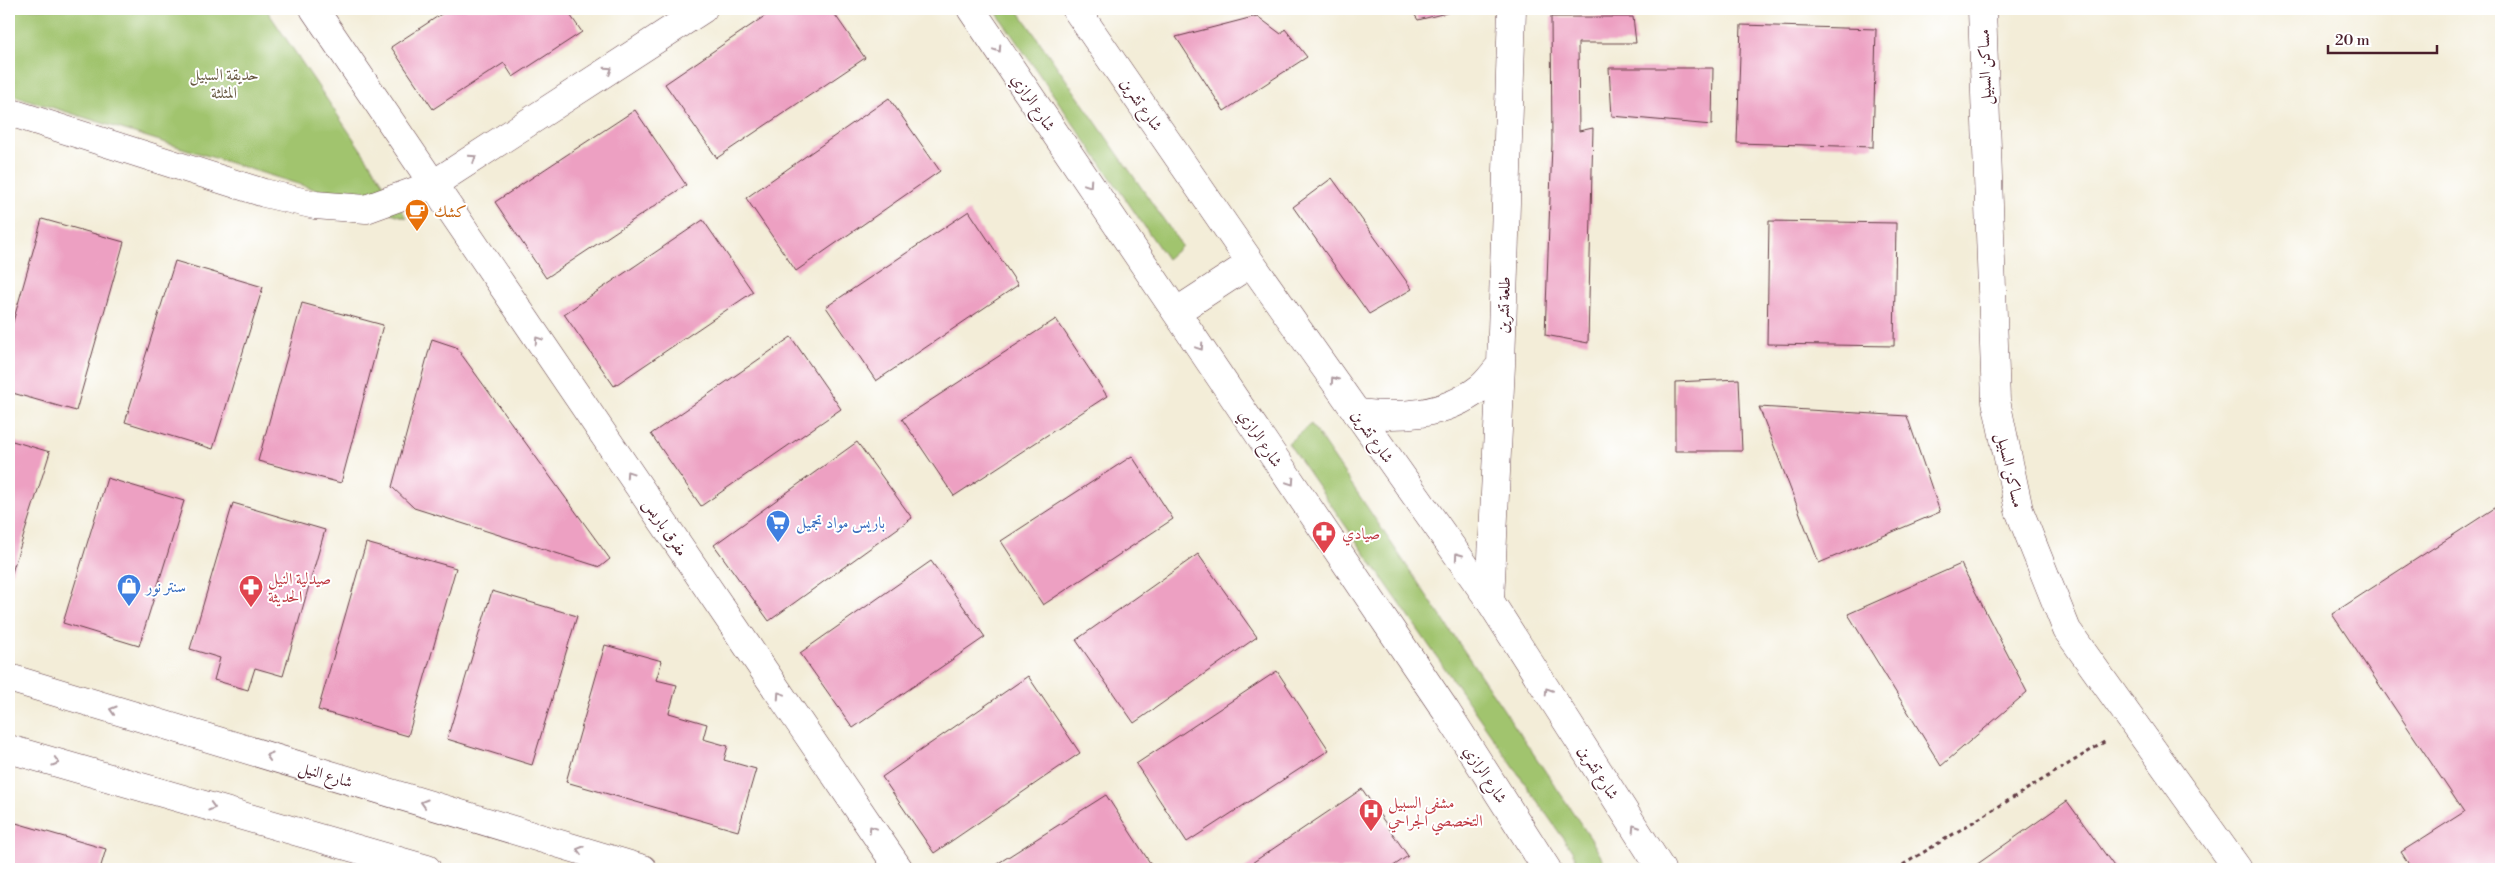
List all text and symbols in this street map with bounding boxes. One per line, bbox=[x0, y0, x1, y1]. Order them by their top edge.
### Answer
scale bar bbox=[2328, 22, 2436, 54]
street label: مساكن السبيل bbox=[1974, 29, 1997, 105]
text: 20 m bbox=[2335, 31, 2370, 50]
one-way arrow bbox=[992, 43, 1001, 53]
park label: حديقة السبيل المثلثة bbox=[189, 65, 259, 103]
one-way arrow bbox=[603, 67, 613, 76]
street label: شارع الرازي bbox=[1004, 70, 1060, 137]
street label: شارع تشرين bbox=[1113, 74, 1167, 137]
one-way arrow bbox=[467, 155, 476, 165]
one-way arrow bbox=[1083, 178, 1092, 188]
cafe icon: كشك bbox=[404, 198, 430, 232]
place label: كشك bbox=[434, 202, 467, 222]
street label: طلعة تشرين bbox=[1493, 276, 1515, 334]
one-way arrow bbox=[535, 336, 544, 346]
one-way arrow bbox=[1193, 342, 1203, 351]
one-way arrow bbox=[1331, 376, 1340, 386]
street label: شارع الرازي bbox=[1231, 406, 1287, 473]
street label: شارع تشرين bbox=[1344, 406, 1398, 469]
street label: مساكن السبيل bbox=[1991, 431, 2028, 510]
one-way arrow bbox=[626, 470, 635, 480]
one-way arrow bbox=[1285, 476, 1294, 486]
street label: مفرق باريس bbox=[639, 495, 692, 560]
supermarket icon: باريس مواد تجميل bbox=[765, 509, 791, 543]
place label: باريس مواد تجميل bbox=[796, 513, 885, 534]
pharmacy icon: صيادي bbox=[1311, 520, 1337, 554]
place label: صيادي bbox=[1342, 524, 1380, 546]
one-way arrow bbox=[1455, 552, 1464, 561]
place label: صيدلية النيل الحديثة bbox=[268, 569, 331, 607]
shop icon: سنتر نور bbox=[116, 573, 142, 607]
pharmacy icon: صيدلية النيل الحديثة bbox=[238, 574, 264, 608]
place label: سنتر نور bbox=[144, 577, 186, 597]
one-way arrow bbox=[1544, 687, 1554, 696]
one-way arrow bbox=[777, 691, 786, 701]
one-way arrow bbox=[109, 705, 118, 715]
street label: شارع الرازي bbox=[1457, 742, 1511, 809]
street label: شارع تشرين bbox=[1571, 742, 1623, 805]
one-way arrow bbox=[265, 752, 273, 762]
one-way arrow bbox=[51, 757, 59, 767]
street label: شارع النيل bbox=[295, 757, 355, 795]
place label: مشفى السبيل التخصصي الجراحي bbox=[1388, 793, 1483, 836]
hospital icon: مشفى السبيل التخصصي الجراحي bbox=[1358, 798, 1384, 832]
one-way arrow bbox=[420, 799, 429, 809]
one-way arrow bbox=[207, 802, 215, 812]
one-way arrow bbox=[869, 825, 878, 835]
one-way arrow bbox=[1632, 825, 1641, 834]
one-way arrow bbox=[576, 846, 584, 856]

